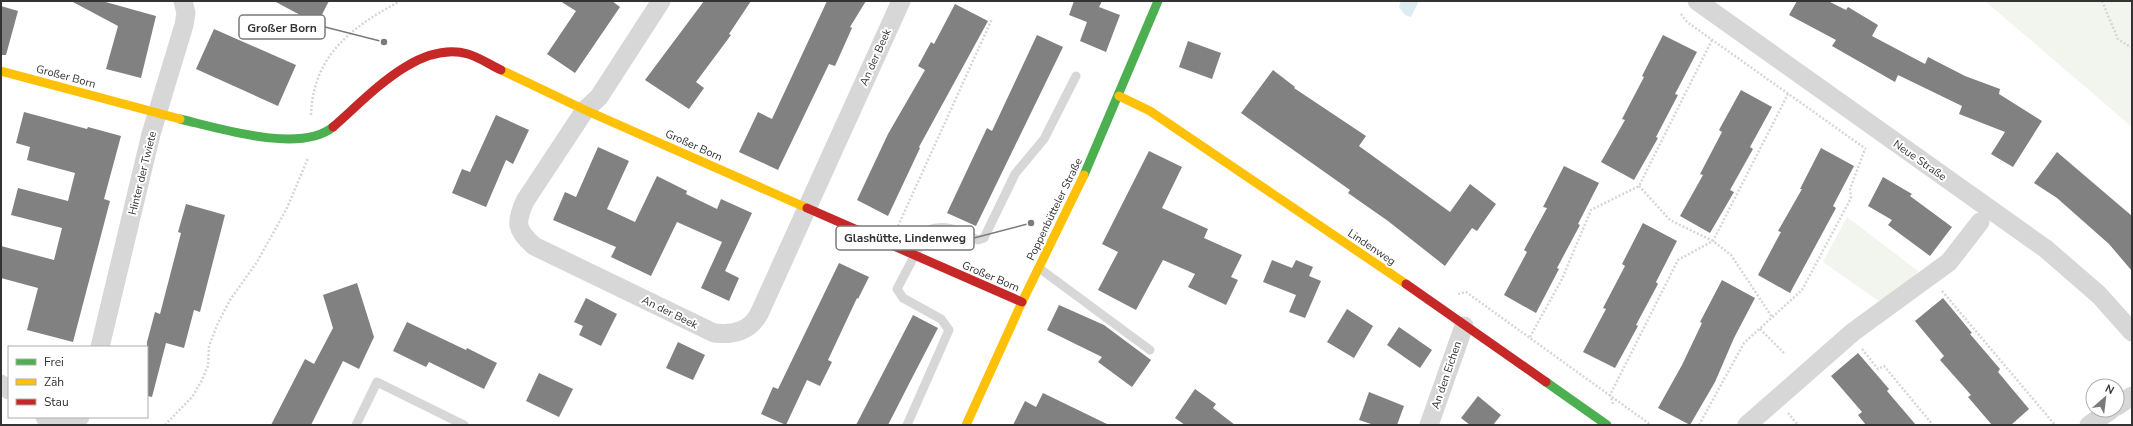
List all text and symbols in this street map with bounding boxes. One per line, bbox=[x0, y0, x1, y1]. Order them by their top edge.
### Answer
callout: Großer Born bbox=[239, 15, 325, 39]
text: Großer Born bbox=[247, 20, 317, 36]
street label: An der Beek bbox=[856, 26, 895, 88]
street label: Großer Born bbox=[34, 61, 97, 92]
street label: Großer Born bbox=[663, 126, 725, 165]
street label: Hinter der Twiete bbox=[125, 130, 160, 217]
street label: Neue Straße bbox=[1890, 137, 1949, 184]
street label: Poppenbütteler Straße bbox=[1023, 155, 1086, 263]
callout: Glashütte, Lindenweg bbox=[836, 226, 974, 250]
street label: Lindenweg bbox=[1345, 226, 1399, 269]
text: Glashütte, Lindenweg bbox=[844, 230, 966, 246]
street label: Großer Born bbox=[960, 258, 1022, 295]
street label: An der Beek bbox=[639, 292, 701, 333]
street label: An den Eichen bbox=[1428, 339, 1465, 411]
legend bbox=[8, 346, 148, 418]
text: Frei bbox=[44, 354, 64, 370]
text: Zäh bbox=[44, 374, 64, 390]
north arrow bbox=[2085, 378, 2125, 418]
text: N bbox=[2102, 381, 2117, 398]
text: Stau bbox=[44, 394, 69, 410]

